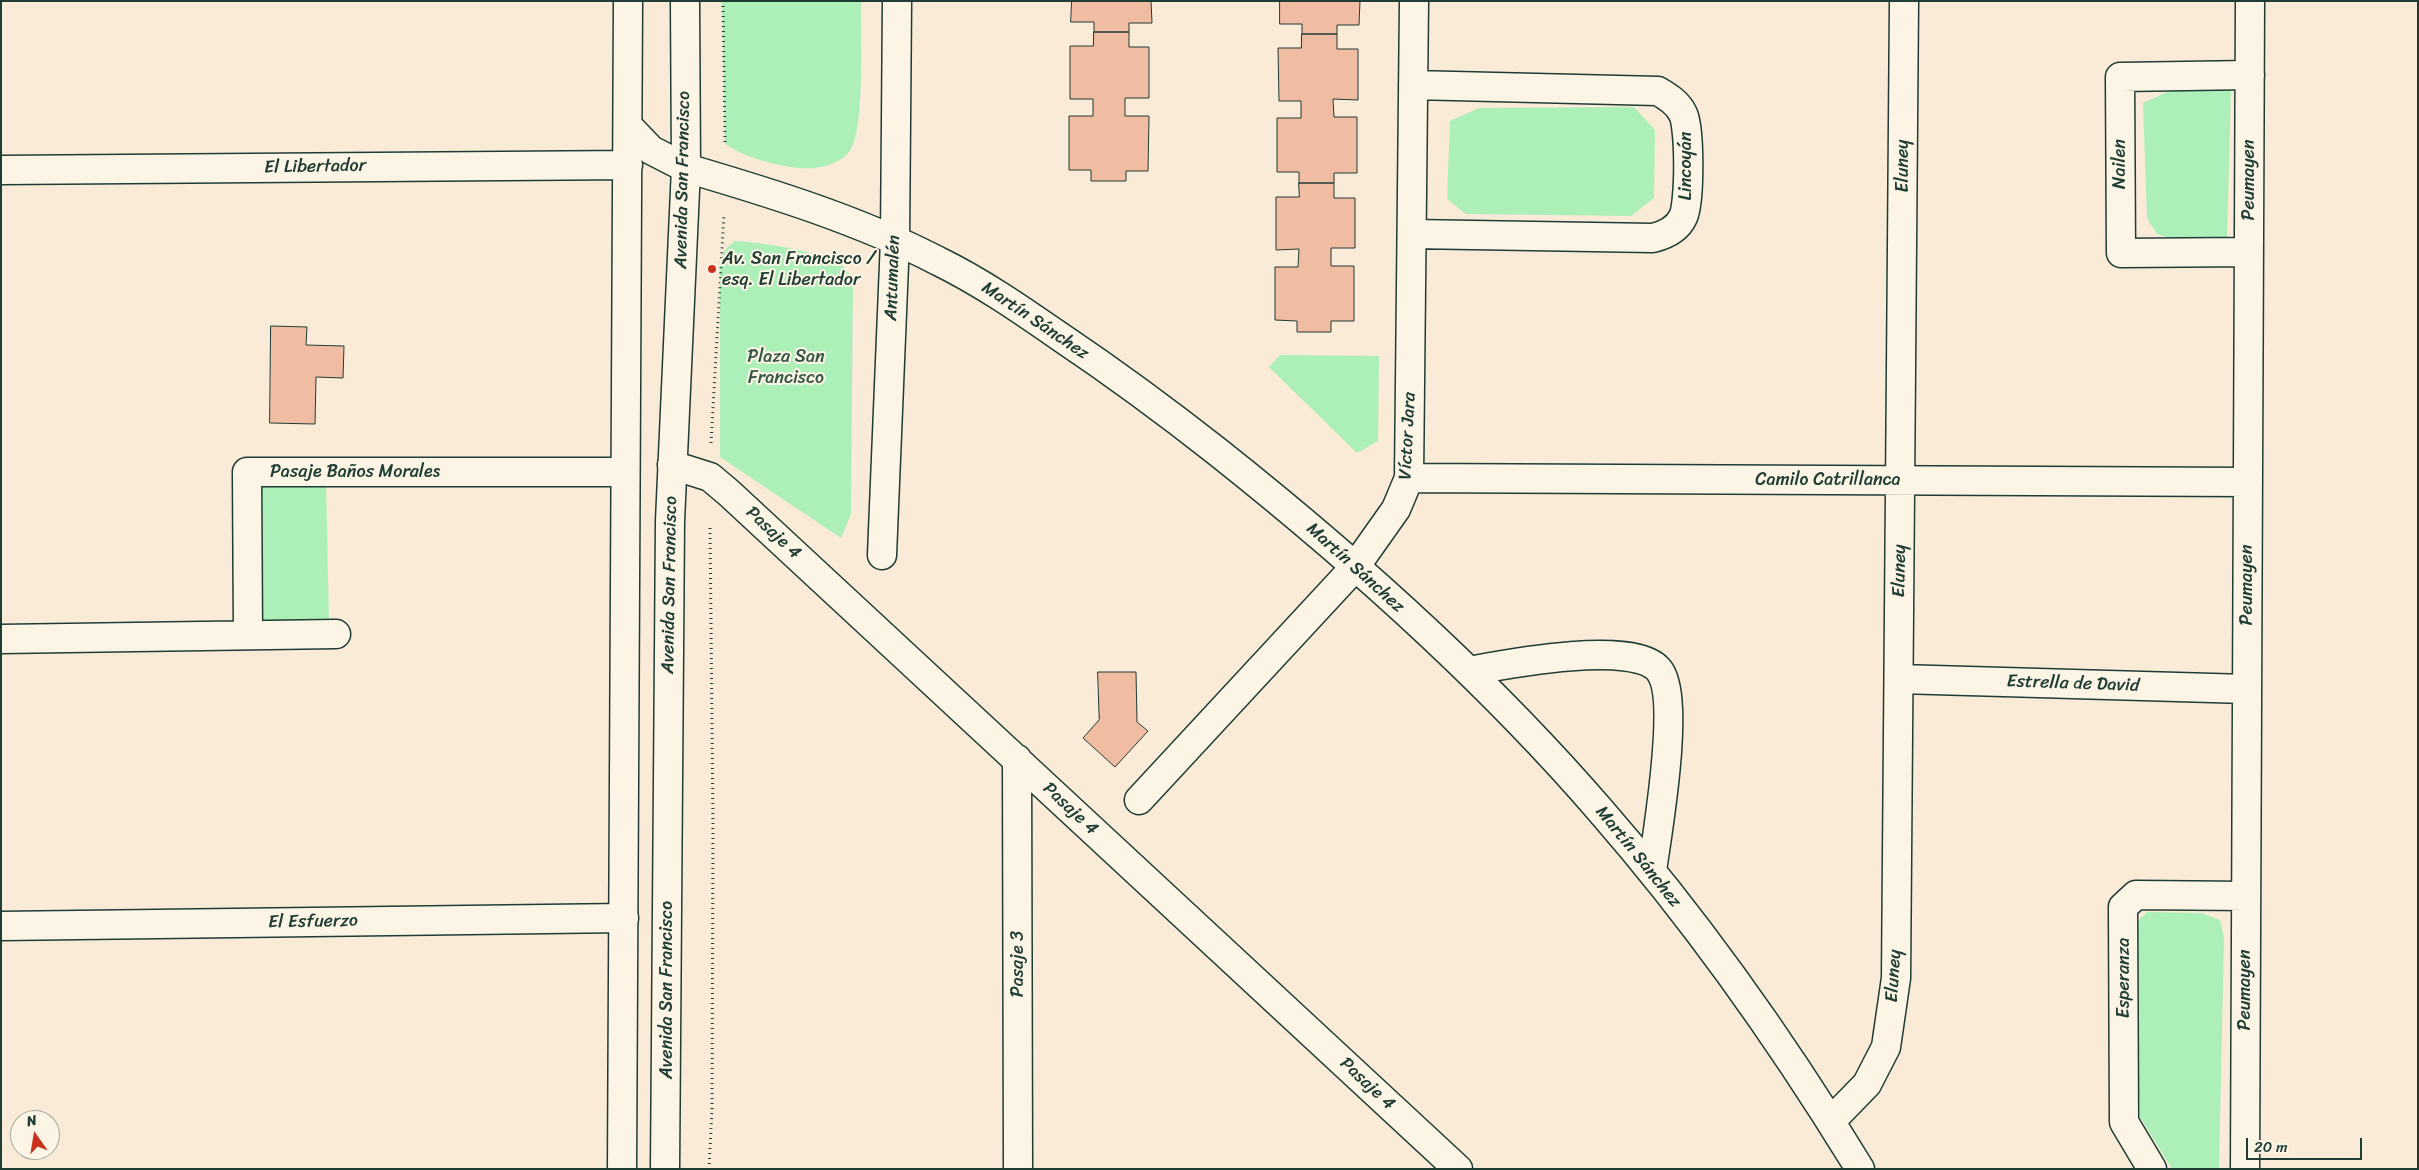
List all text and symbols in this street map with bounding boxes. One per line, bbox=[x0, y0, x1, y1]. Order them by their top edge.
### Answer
street label: Avenida San Francisco bbox=[671, 91, 695, 269]
street label: Lincoyán bbox=[1675, 131, 1697, 201]
street label: Nailen bbox=[2109, 139, 2131, 189]
street label: Peumayen bbox=[2238, 139, 2260, 221]
street label: Eluney bbox=[1892, 140, 1914, 192]
street label: El Libertador bbox=[264, 155, 366, 179]
street label: Antumalén bbox=[881, 235, 905, 321]
place label: Av. San Francisco / esq. El Libertador bbox=[722, 248, 875, 290]
marker: Av. San Francisco / esq. El Libertador bbox=[706, 263, 718, 275]
street label: Martín Sánchez bbox=[977, 277, 1093, 365]
park label: Plaza San Francisco bbox=[747, 346, 825, 388]
street label: Víctor Jara bbox=[1395, 392, 1421, 480]
street label: Pasaje Baños Morales bbox=[270, 461, 440, 483]
street label: Camilo Catrillanca bbox=[1755, 469, 1901, 491]
street label: Avenida San Francisco bbox=[658, 496, 682, 674]
street label: Pasaje 4 bbox=[741, 502, 805, 564]
street label: Martín Sánchez bbox=[1301, 518, 1409, 618]
street label: Eluney bbox=[1889, 544, 1911, 598]
street label: Peumayen bbox=[2236, 544, 2258, 626]
street label: Estrella de David bbox=[2006, 671, 2140, 697]
street label: Pasaje 4 bbox=[1038, 778, 1102, 840]
street label: Martín Sánchez bbox=[1590, 802, 1686, 912]
street label: Avenida San Francisco bbox=[656, 901, 678, 1079]
street label: El Esfuerzo bbox=[268, 910, 358, 934]
street label: Pasaje 3 bbox=[1007, 931, 1029, 997]
street label: Esperanza bbox=[2113, 938, 2135, 1018]
street label: Eluney bbox=[1881, 949, 1907, 1003]
street label: Peumayen bbox=[2234, 949, 2256, 1031]
street label: Pasaje 4 bbox=[1335, 1053, 1399, 1115]
text: N bbox=[24, 1108, 39, 1134]
north arrow bbox=[10, 1110, 60, 1160]
scale bar bbox=[2249, 1128, 2365, 1160]
text: 20 m bbox=[2254, 1134, 2288, 1160]

